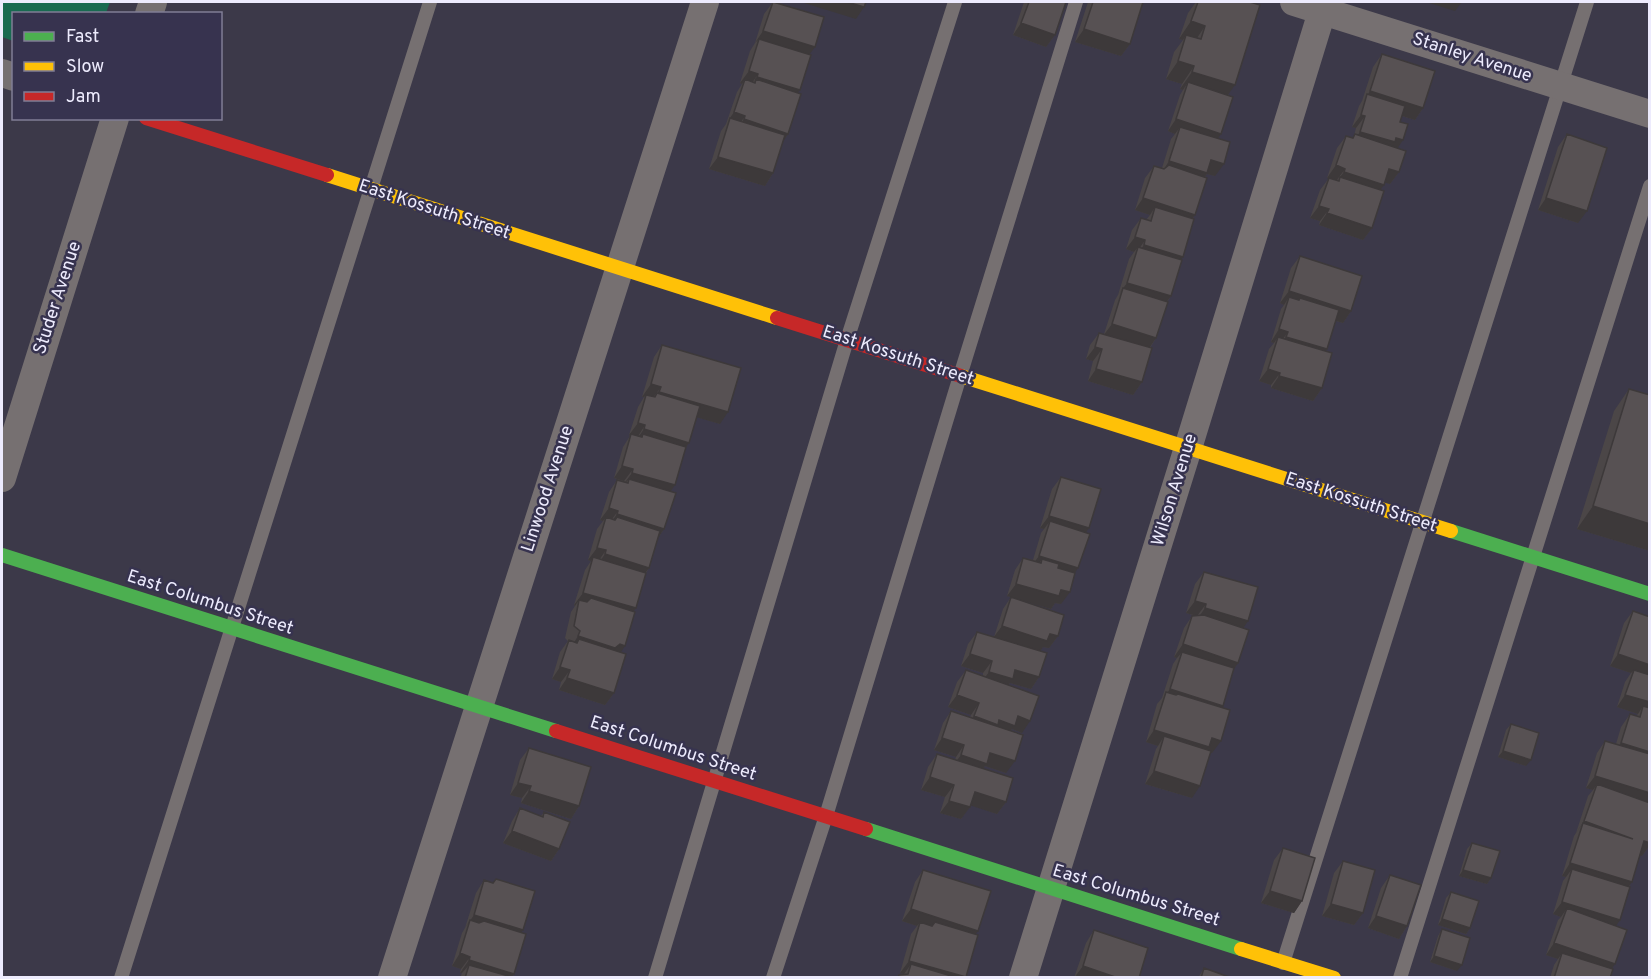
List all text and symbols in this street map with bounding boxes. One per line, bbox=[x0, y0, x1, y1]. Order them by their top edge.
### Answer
legend bbox=[12, 12, 222, 120]
text: Fast bbox=[66, 26, 99, 49]
street label: Stanley Avenue bbox=[1409, 28, 1535, 88]
text: Slow bbox=[66, 56, 104, 79]
text: Jam bbox=[66, 86, 101, 109]
street label: East Kossuth Street bbox=[355, 175, 513, 245]
street label: Studer Avenue bbox=[29, 238, 87, 358]
street label: East Kossuth Street bbox=[819, 321, 977, 391]
street label: Linwood Avenue bbox=[517, 423, 579, 555]
street label: Wilson Avenue bbox=[1147, 431, 1203, 549]
street label: East Kossuth Street bbox=[1282, 468, 1440, 538]
street label: East Columbus Street bbox=[124, 565, 296, 641]
street label: East Columbus Street bbox=[587, 711, 759, 787]
street label: East Columbus Street bbox=[1049, 860, 1223, 932]

